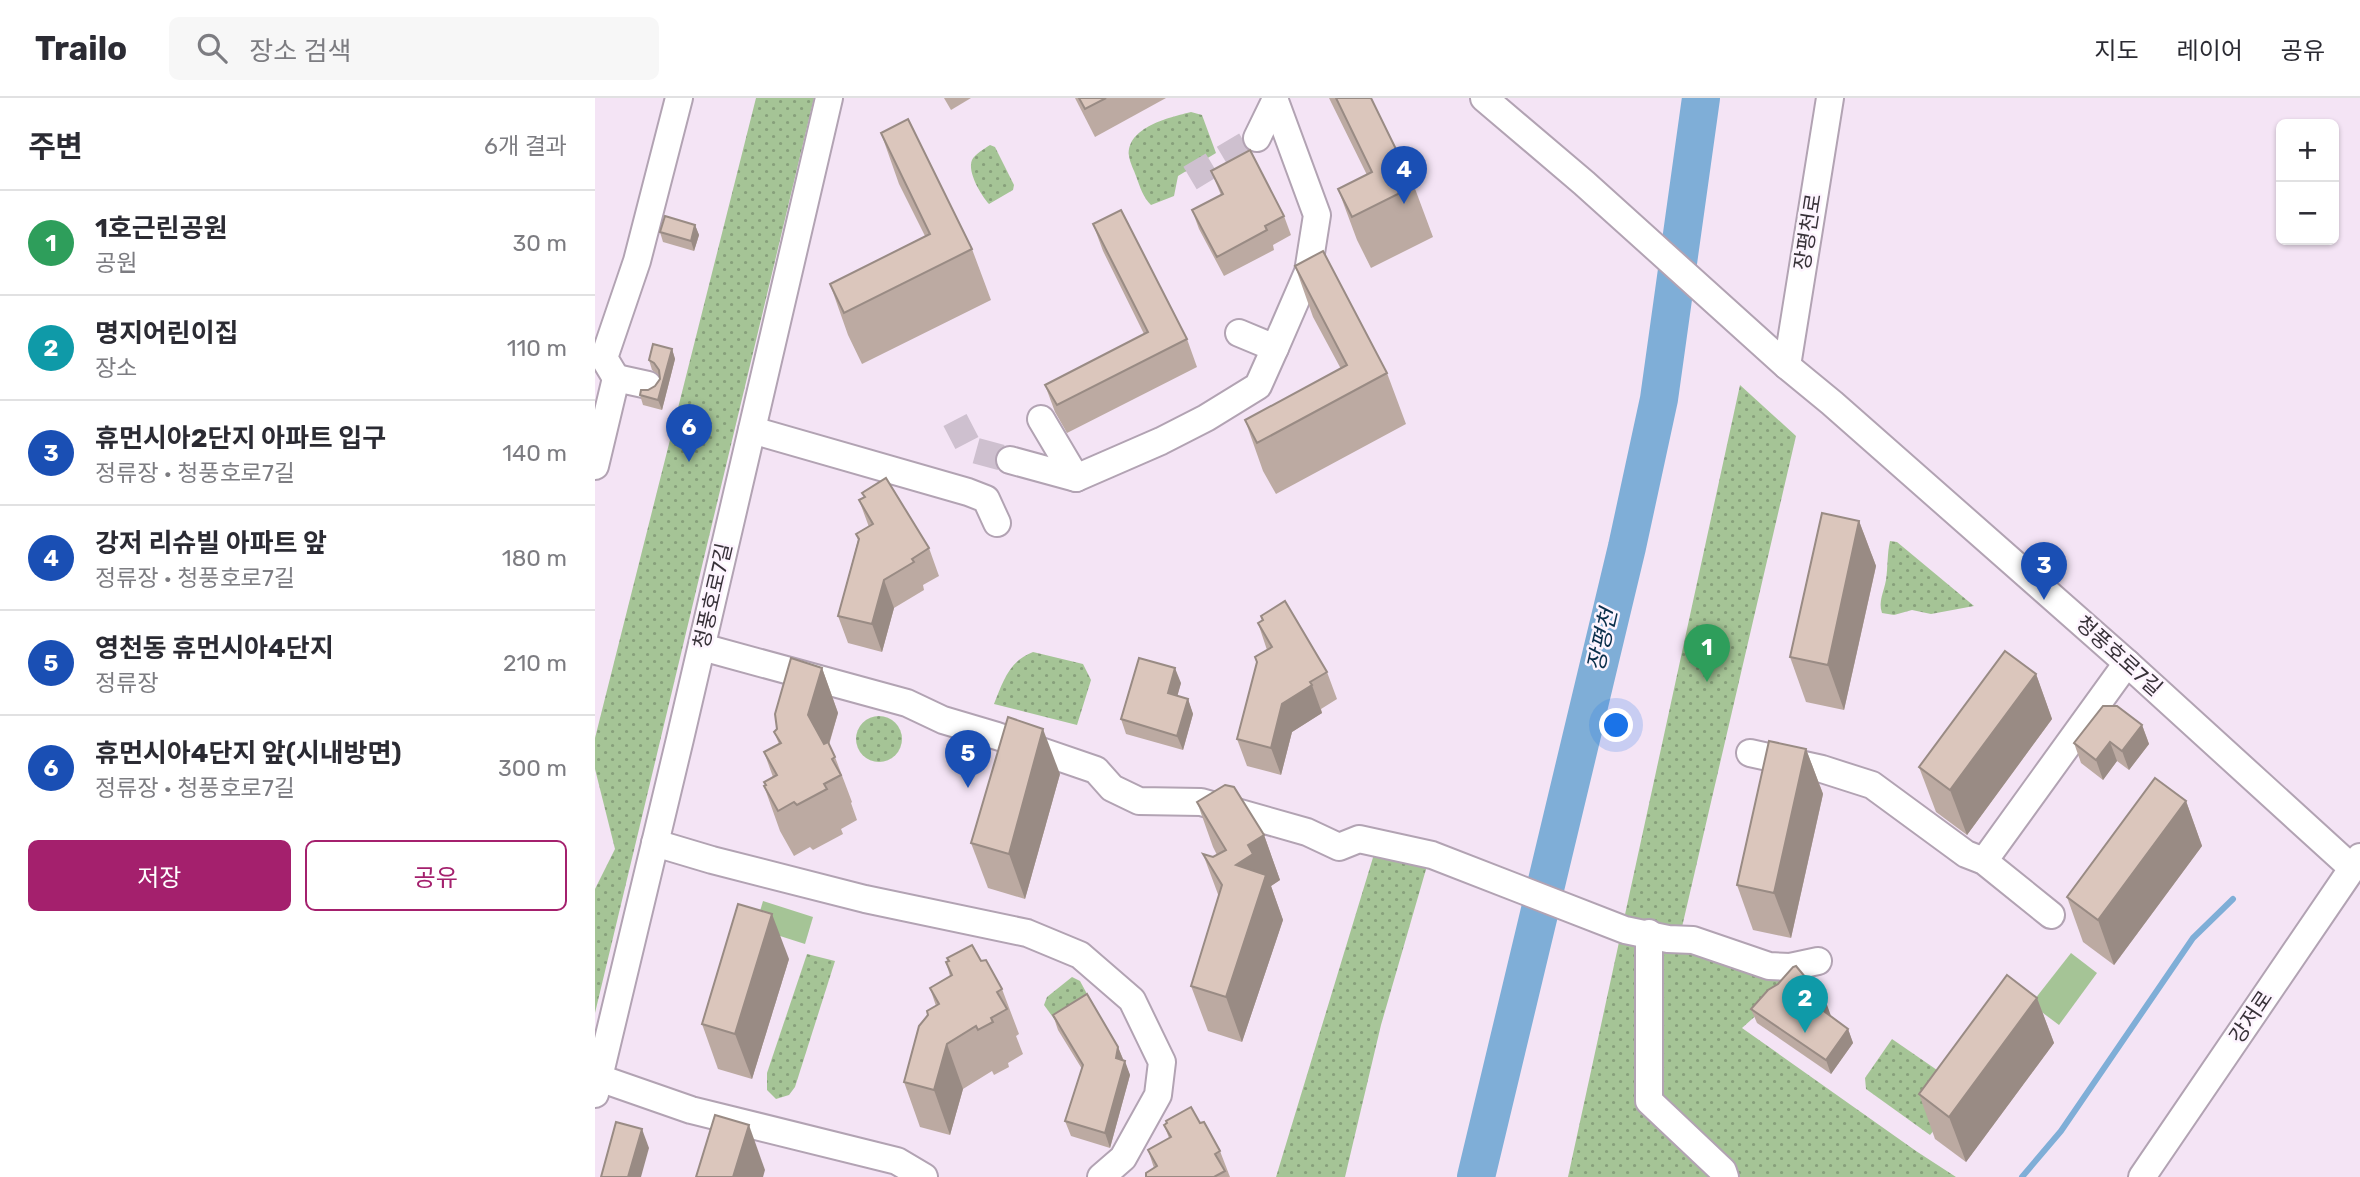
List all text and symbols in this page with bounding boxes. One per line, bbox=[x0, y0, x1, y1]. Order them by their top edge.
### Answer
search box bbox=[169, 17, 659, 80]
text: Trailo bbox=[35, 29, 127, 68]
icon: search bbox=[193, 29, 231, 67]
text: 장소 검색 bbox=[249, 36, 351, 67]
text: 지도 bbox=[2094, 37, 2139, 65]
text: 레이어 bbox=[2177, 37, 2243, 65]
text: 공유 bbox=[2281, 37, 2325, 65]
map controls bbox=[2276, 119, 2339, 245]
button: + bbox=[2276, 119, 2339, 182]
text: 주변 bbox=[28, 129, 83, 165]
text: 6개 결과 bbox=[484, 132, 567, 160]
pin: 4 bbox=[1381, 146, 1427, 204]
button: − bbox=[2276, 182, 2339, 245]
street label: 장평천로 bbox=[1789, 192, 1826, 272]
text: 1호근린공원 bbox=[95, 213, 228, 244]
text: 1 bbox=[45, 229, 57, 257]
text: 30 m bbox=[512, 229, 567, 257]
text: 공원 bbox=[95, 249, 137, 277]
text: 명지어린이집 bbox=[95, 318, 239, 349]
text: 2 bbox=[44, 334, 58, 362]
text: 110 m bbox=[507, 334, 567, 362]
text: 장소 bbox=[95, 354, 137, 382]
pin: 6 bbox=[666, 404, 712, 462]
text: 휴먼시아2단지 아파트 입구 bbox=[95, 423, 386, 454]
text: 3 bbox=[43, 439, 59, 467]
text: 140 m bbox=[502, 439, 567, 467]
text: 정류장 · 청풍호로7길 bbox=[95, 459, 295, 487]
text: 강저 리슈빌 아파트 앞 bbox=[95, 528, 327, 559]
street label: 청풍호로7길 bbox=[688, 541, 737, 651]
pin: 3 bbox=[2021, 542, 2067, 600]
text: 4 bbox=[43, 544, 59, 572]
text: 180 m bbox=[502, 544, 567, 572]
text: 정류장 · 청풍호로7길 bbox=[95, 564, 295, 592]
water label: 장평천 bbox=[1581, 603, 1623, 674]
street label: 청풍호로7길 bbox=[2071, 610, 2168, 701]
pin: 1 bbox=[1684, 624, 1730, 682]
text: 영천동 휴먼시아4단지 bbox=[95, 633, 334, 664]
text: 5 bbox=[44, 649, 58, 677]
text: 210 m bbox=[503, 649, 567, 677]
text: 정류장 bbox=[95, 669, 158, 697]
your location bbox=[1599, 708, 1633, 742]
pin: 5 bbox=[945, 730, 991, 788]
text: 휴먼시아4단지 앞(시내방면) bbox=[95, 738, 401, 769]
text: 6 bbox=[44, 754, 58, 782]
text: 300 m bbox=[498, 754, 567, 782]
text: 정류장 · 청풍호로7길 bbox=[95, 774, 295, 802]
button: 저장 bbox=[28, 840, 291, 911]
button: 공유 bbox=[305, 840, 567, 911]
pin: 2 bbox=[1782, 975, 1828, 1033]
street label: 강저로 bbox=[2224, 986, 2277, 1048]

